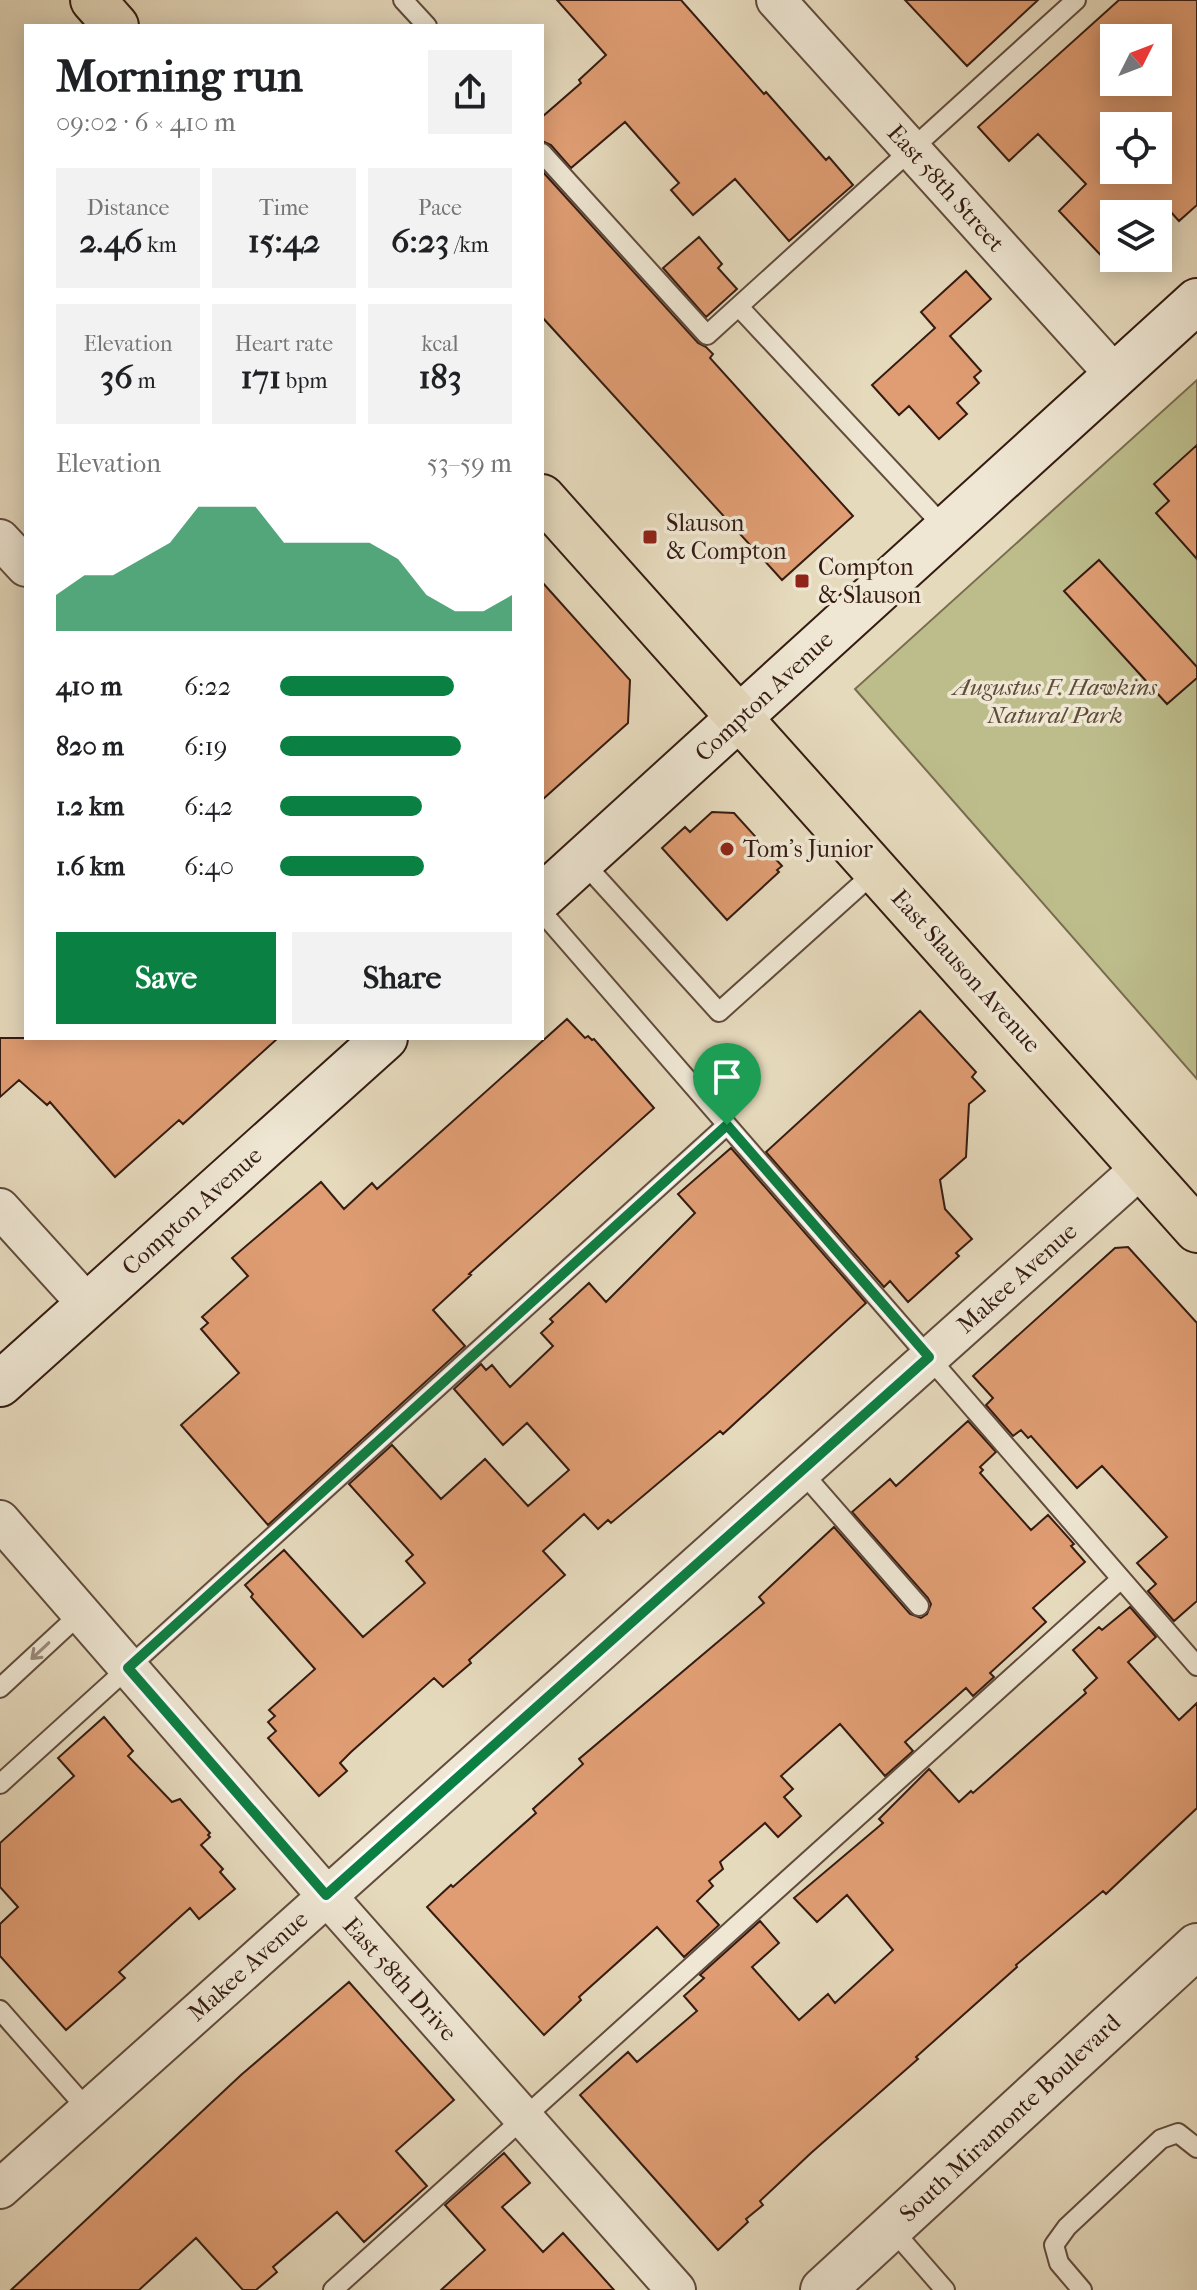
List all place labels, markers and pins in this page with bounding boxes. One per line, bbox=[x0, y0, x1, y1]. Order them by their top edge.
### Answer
place label: Slauson & Compton bbox=[666, 509, 787, 565]
marker: Slauson & Compton bbox=[641, 528, 659, 546]
place label: Compton & Slauson bbox=[818, 553, 921, 609]
marker: Compton & Slauson bbox=[793, 572, 811, 590]
place label: Tom's Junior bbox=[743, 835, 874, 863]
marker: Tom's Junior bbox=[718, 840, 736, 858]
pin bbox=[693, 1043, 761, 1125]

